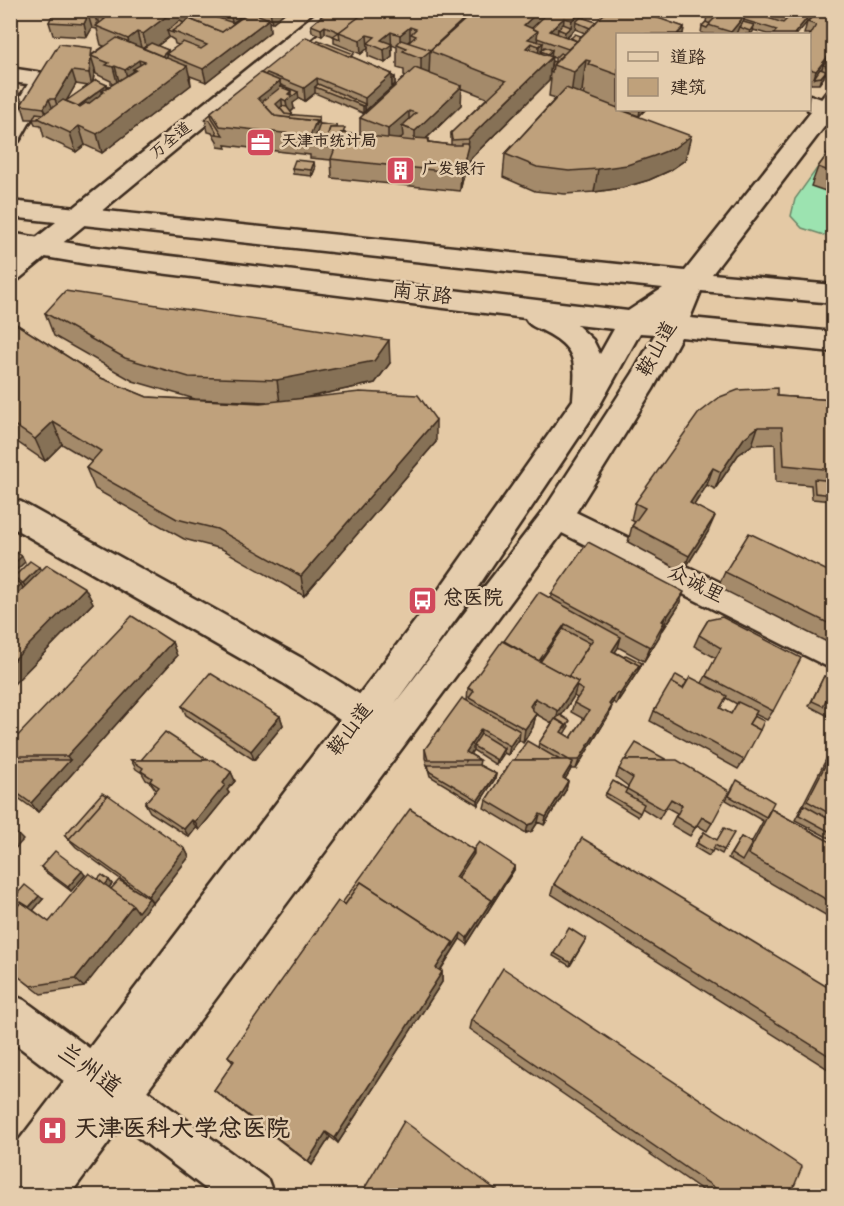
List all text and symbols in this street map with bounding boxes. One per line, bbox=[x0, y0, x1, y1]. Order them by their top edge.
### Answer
legend bbox=[616, 33, 811, 111]
text: 道路 bbox=[670, 48, 706, 70]
text: 建筑 bbox=[670, 78, 706, 100]
street label: 万全道 bbox=[146, 118, 197, 164]
office icon: 天津市统计局 bbox=[244, 127, 276, 159]
place label: 天津市统计局 bbox=[281, 132, 377, 153]
building icon: 广发银行 bbox=[385, 155, 417, 187]
place label: 广发银行 bbox=[422, 160, 486, 181]
street label: 南京路 bbox=[391, 279, 454, 311]
street label: 鞍山道 bbox=[633, 317, 684, 382]
street label: 众诚里 bbox=[663, 560, 728, 610]
bus stop icon: 总医院 bbox=[406, 584, 438, 616]
place label: 总医院 bbox=[443, 587, 503, 612]
street label: 鞍山道 bbox=[323, 699, 379, 762]
street label: 兰州道 bbox=[50, 1038, 126, 1105]
hospital icon: 天津医科大学总医院 bbox=[37, 1115, 69, 1147]
place label: 天津医科大学总医院 bbox=[74, 1116, 290, 1146]

